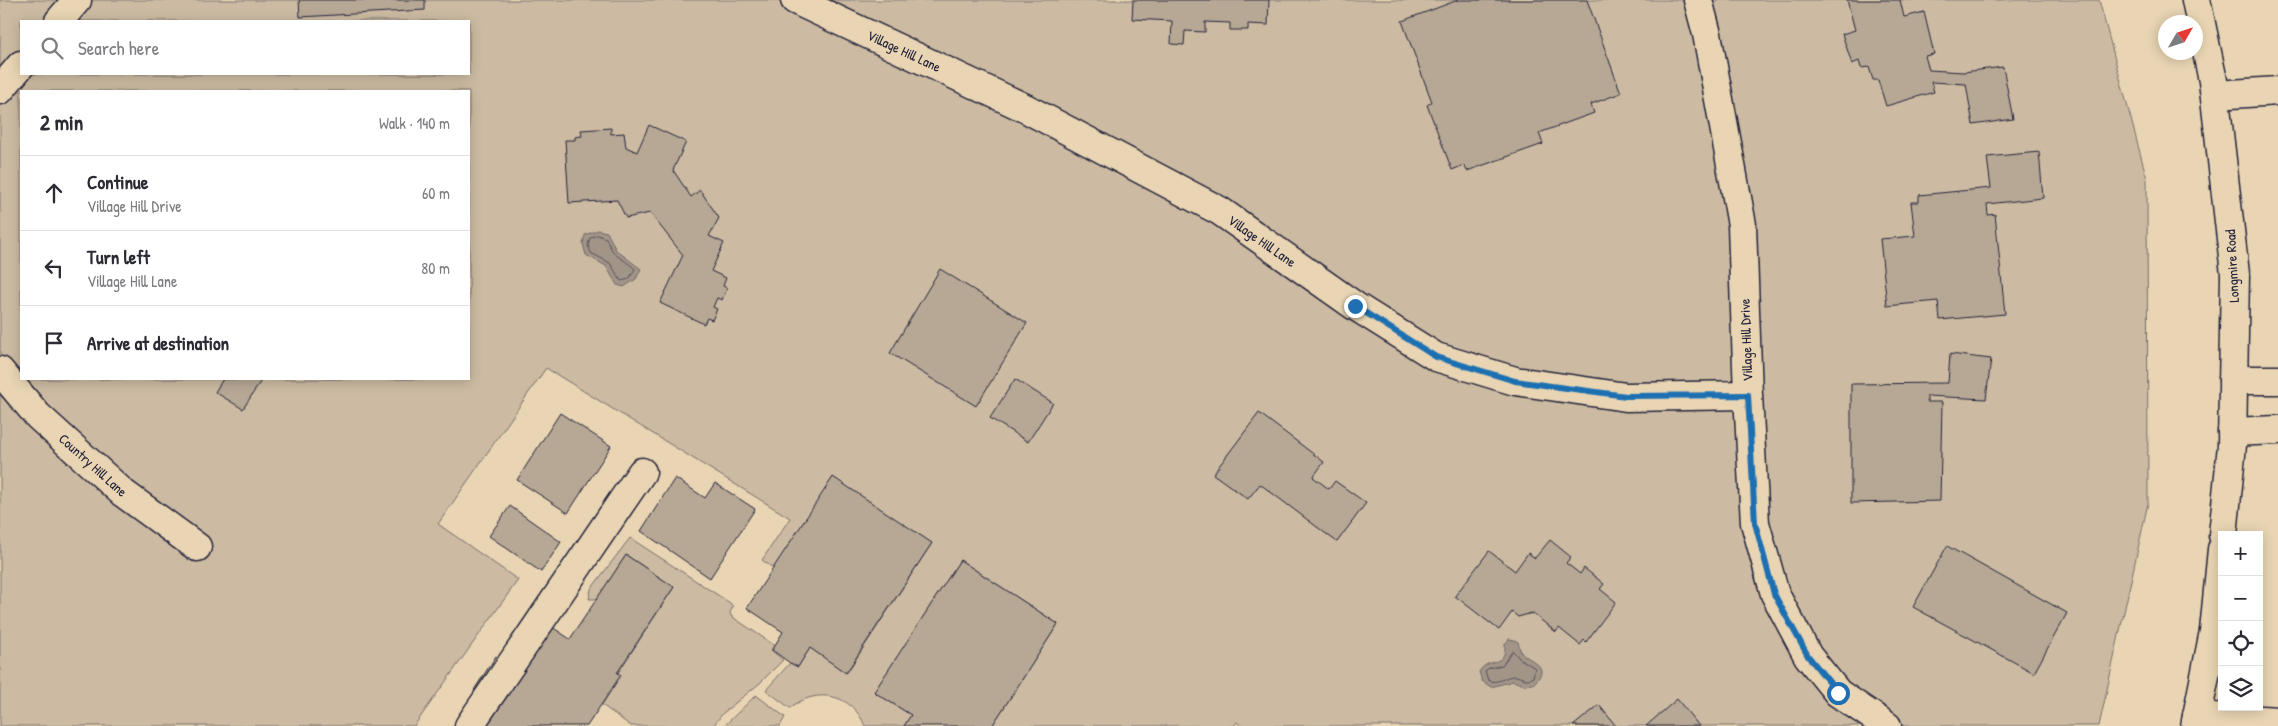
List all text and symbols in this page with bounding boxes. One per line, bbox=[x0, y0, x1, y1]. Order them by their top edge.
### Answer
north arrow bbox=[2158, 15, 2203, 60]
search box bbox=[20, 20, 470, 75]
street label: Village Hill Lane bbox=[864, 25, 944, 77]
icon: search bbox=[38, 34, 66, 62]
text: Search here bbox=[78, 35, 159, 61]
text: 2 min bbox=[40, 108, 83, 137]
text: Walk · 140 m bbox=[379, 112, 450, 134]
text: Continue bbox=[87, 169, 148, 195]
icon: ahead bbox=[40, 179, 68, 207]
text: 60 m bbox=[422, 182, 450, 204]
text: Village Hill Drive bbox=[87, 195, 182, 217]
street label: Village Hill Lane bbox=[1224, 210, 1300, 272]
street label: Longmire Road bbox=[2220, 228, 2244, 303]
text: Turn left bbox=[87, 244, 150, 270]
icon: left bbox=[40, 254, 68, 282]
text: 80 m bbox=[421, 257, 450, 279]
text: Village Hill Lane bbox=[87, 270, 177, 292]
route end bbox=[1344, 295, 1367, 318]
street label: Village Hill Drive bbox=[1735, 298, 1757, 382]
icon: arrive bbox=[40, 329, 68, 357]
text: Arrive at destination bbox=[87, 330, 229, 356]
street label: Country Hill Lane bbox=[54, 429, 132, 502]
map controls bbox=[2218, 531, 2263, 711]
button: + bbox=[2218, 531, 2263, 576]
button: − bbox=[2218, 576, 2263, 621]
button: locate bbox=[2218, 621, 2263, 666]
button: layers bbox=[2218, 666, 2263, 711]
route start bbox=[1827, 682, 1850, 705]

